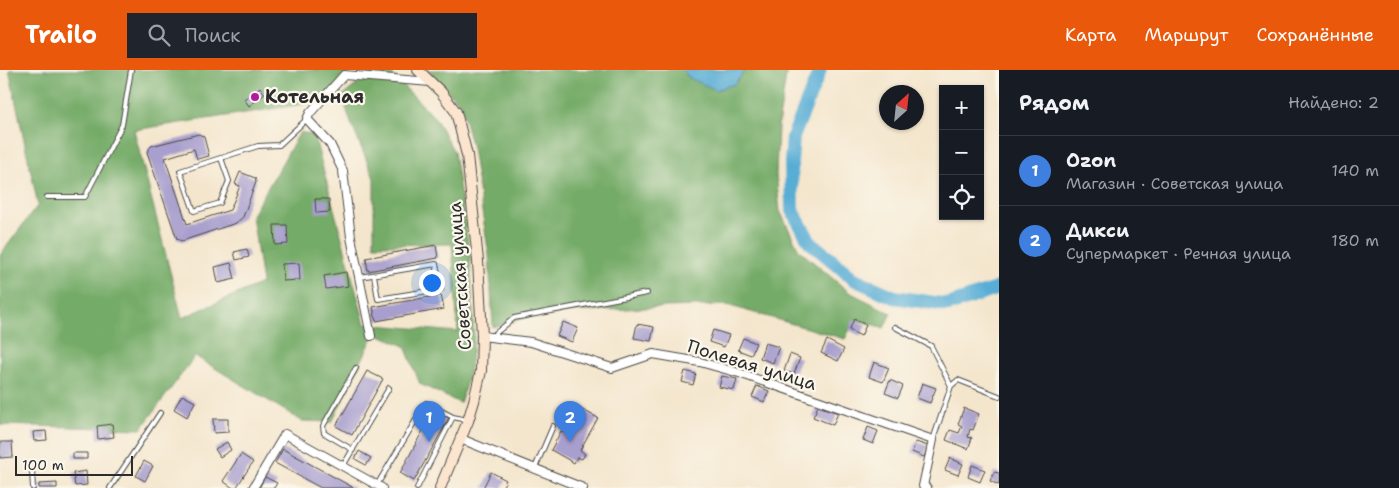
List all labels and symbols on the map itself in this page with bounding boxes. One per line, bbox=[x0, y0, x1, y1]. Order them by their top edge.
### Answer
place label: Котельная bbox=[265, 85, 364, 109]
north arrow bbox=[879, 85, 924, 130]
marker: Котельная bbox=[249, 91, 261, 103]
street label: Советская улица bbox=[443, 201, 477, 351]
your location bbox=[419, 270, 445, 296]
street label: Полевая улица bbox=[685, 334, 819, 396]
pin: 1 bbox=[413, 401, 445, 442]
pin: 2 bbox=[554, 401, 586, 442]
scale bar bbox=[15, 453, 132, 476]

